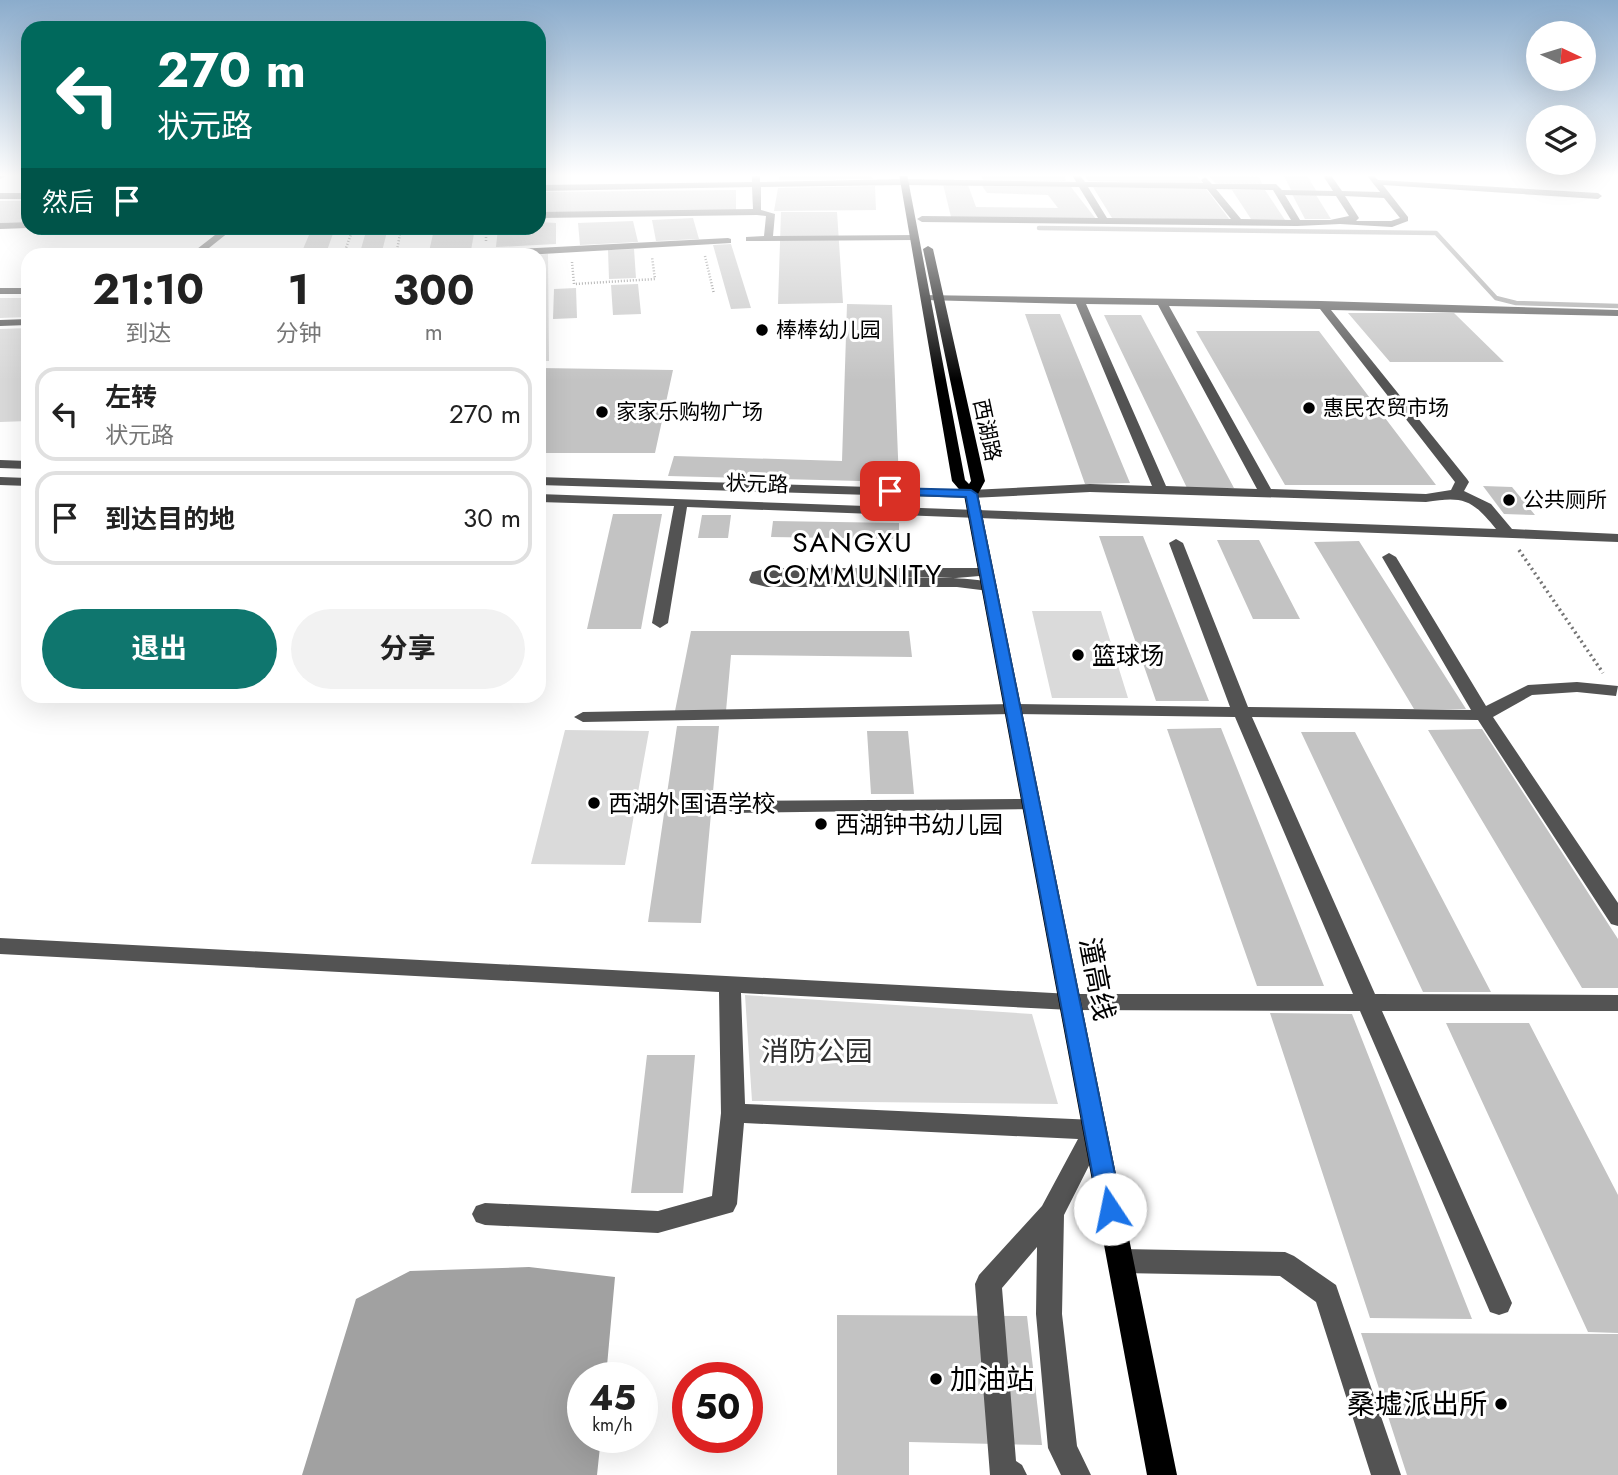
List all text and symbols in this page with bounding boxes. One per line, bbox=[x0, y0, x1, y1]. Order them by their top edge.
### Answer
north arrow bbox=[1526, 21, 1596, 91]
map controls bbox=[1526, 21, 1596, 175]
text: 270 m bbox=[157, 35, 306, 105]
icon: left bbox=[42, 49, 133, 140]
text: 状元路 bbox=[157, 103, 253, 149]
button: layers bbox=[1526, 105, 1596, 175]
icon: arrive bbox=[108, 182, 146, 220]
text: 然后 bbox=[42, 183, 94, 221]
text: 21:10 bbox=[92, 259, 204, 320]
text: 1 bbox=[288, 259, 309, 320]
text: 300 bbox=[393, 260, 475, 321]
text: m bbox=[425, 315, 443, 349]
place label: 棒棒幼儿园 bbox=[776, 315, 881, 345]
text: 到达 bbox=[125, 316, 171, 350]
text: 分钟 bbox=[275, 316, 321, 350]
marker: 棒棒幼儿园 bbox=[754, 322, 770, 338]
text: 左转 bbox=[105, 378, 157, 416]
place label: 惠民农贸市场 bbox=[1323, 393, 1449, 423]
icon: left bbox=[46, 395, 84, 433]
text: 270 m bbox=[449, 395, 521, 433]
street label: 西湖路 bbox=[966, 396, 1008, 464]
place label: 家家乐购物广场 bbox=[616, 397, 763, 427]
marker: 惠民农贸市场 bbox=[1301, 400, 1317, 416]
marker: 家家乐购物广场 bbox=[594, 404, 610, 420]
text: 状元路 bbox=[105, 418, 174, 452]
pin bbox=[860, 461, 920, 521]
street label: 状元路 bbox=[725, 468, 789, 500]
icon: arrive bbox=[871, 472, 909, 510]
place label: 公共厕所 bbox=[1523, 485, 1607, 515]
marker: 公共厕所 bbox=[1501, 492, 1517, 508]
icon: arrive bbox=[46, 499, 84, 537]
text: 30 m bbox=[463, 499, 521, 537]
text: 到达目的地 bbox=[105, 500, 235, 538]
district label: SANGXU COMMUNITY bbox=[763, 522, 943, 595]
button: 退出 bbox=[42, 609, 277, 689]
button: 分享 bbox=[291, 609, 525, 689]
place label: 篮球场 bbox=[1092, 638, 1164, 673]
marker: 篮球场 bbox=[1070, 647, 1086, 663]
place label: 西湖外国语学校 bbox=[608, 786, 776, 821]
marker: 西湖外国语学校 bbox=[586, 795, 602, 811]
place label: 西湖钟书幼儿园 bbox=[835, 807, 1003, 842]
marker: 西湖钟书幼儿园 bbox=[813, 816, 829, 832]
street label: 潼高线 bbox=[1069, 934, 1125, 1024]
park label: 消防公园 bbox=[761, 1031, 873, 1072]
position arrow bbox=[1073, 1172, 1147, 1246]
place label: 加油站 bbox=[950, 1359, 1034, 1400]
speed limit sign: 50 bbox=[672, 1362, 763, 1453]
marker: 加油站 bbox=[928, 1371, 944, 1387]
text: 45 bbox=[589, 1373, 636, 1423]
place label: 桑墟派出所 bbox=[1347, 1384, 1487, 1425]
marker: 桑墟派出所 bbox=[1493, 1396, 1509, 1412]
text: km/h bbox=[592, 1412, 633, 1438]

